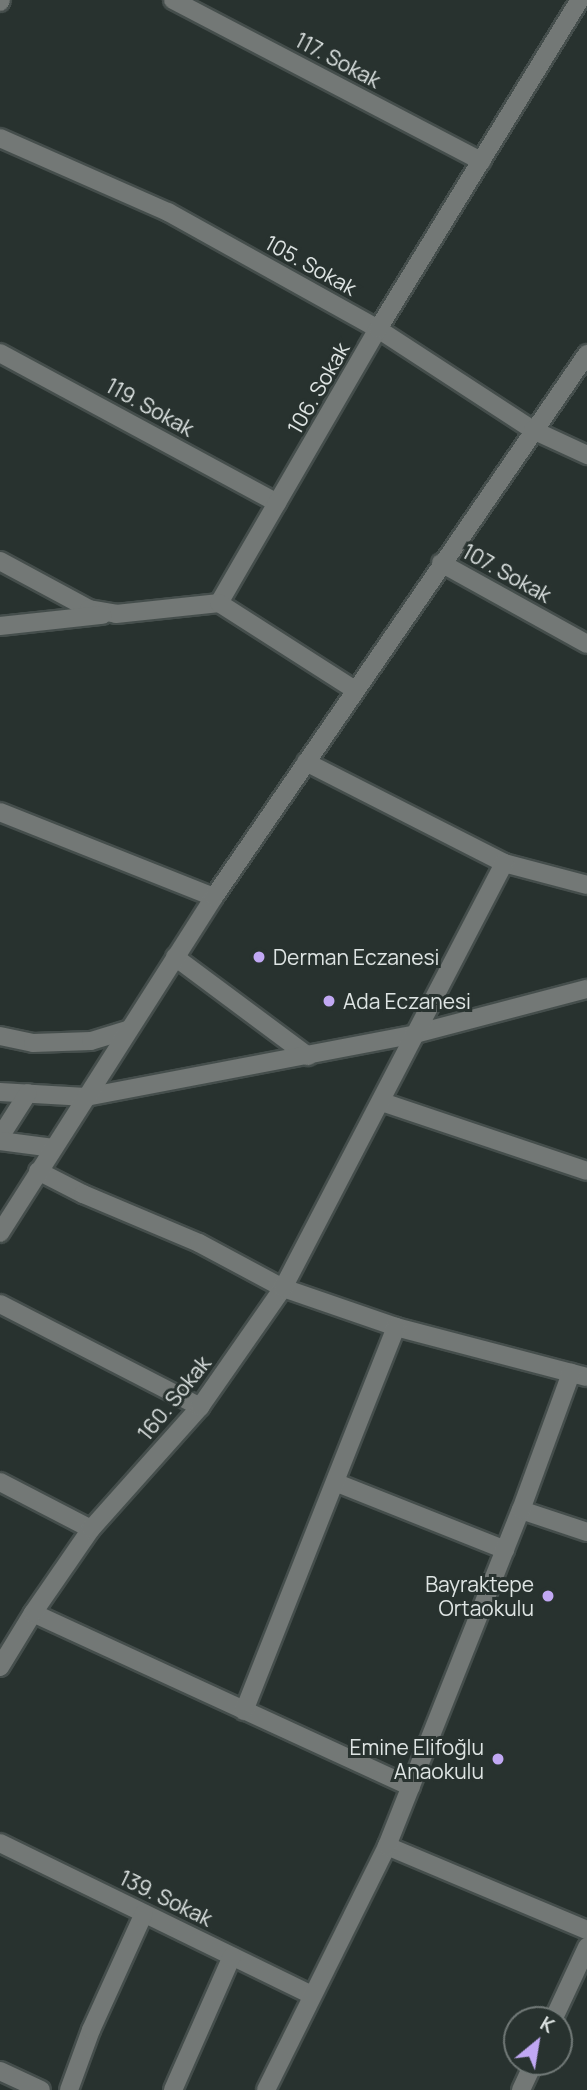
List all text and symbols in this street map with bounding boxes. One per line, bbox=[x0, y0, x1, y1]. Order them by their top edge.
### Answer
street label: 117. Sokak bbox=[291, 27, 385, 93]
street label: 105. Sokak bbox=[261, 230, 361, 300]
street label: 106. Sokak bbox=[282, 338, 354, 438]
street label: 119. Sokak bbox=[102, 373, 198, 441]
street label: 107. Sokak bbox=[458, 538, 556, 608]
place label: Derman Eczanesi bbox=[273, 944, 439, 970]
marker: Derman Eczanesi bbox=[251, 949, 267, 965]
place label: Ada Eczanesi bbox=[343, 988, 471, 1014]
marker: Ada Eczanesi bbox=[321, 993, 337, 1009]
street label: 160. Sokak bbox=[132, 1351, 216, 1445]
place label: Bayraktepe Ortaokulu bbox=[425, 1571, 534, 1621]
marker: Bayraktepe Ortaokulu bbox=[540, 1588, 556, 1604]
place label: Emine Elifoğlu Anaokulu bbox=[349, 1734, 484, 1784]
marker: Emine Elifoğlu Anaokulu bbox=[490, 1751, 506, 1767]
street label: 139. Sokak bbox=[116, 1865, 216, 1931]
north arrow bbox=[503, 2006, 573, 2076]
text: K bbox=[536, 2010, 559, 2039]

